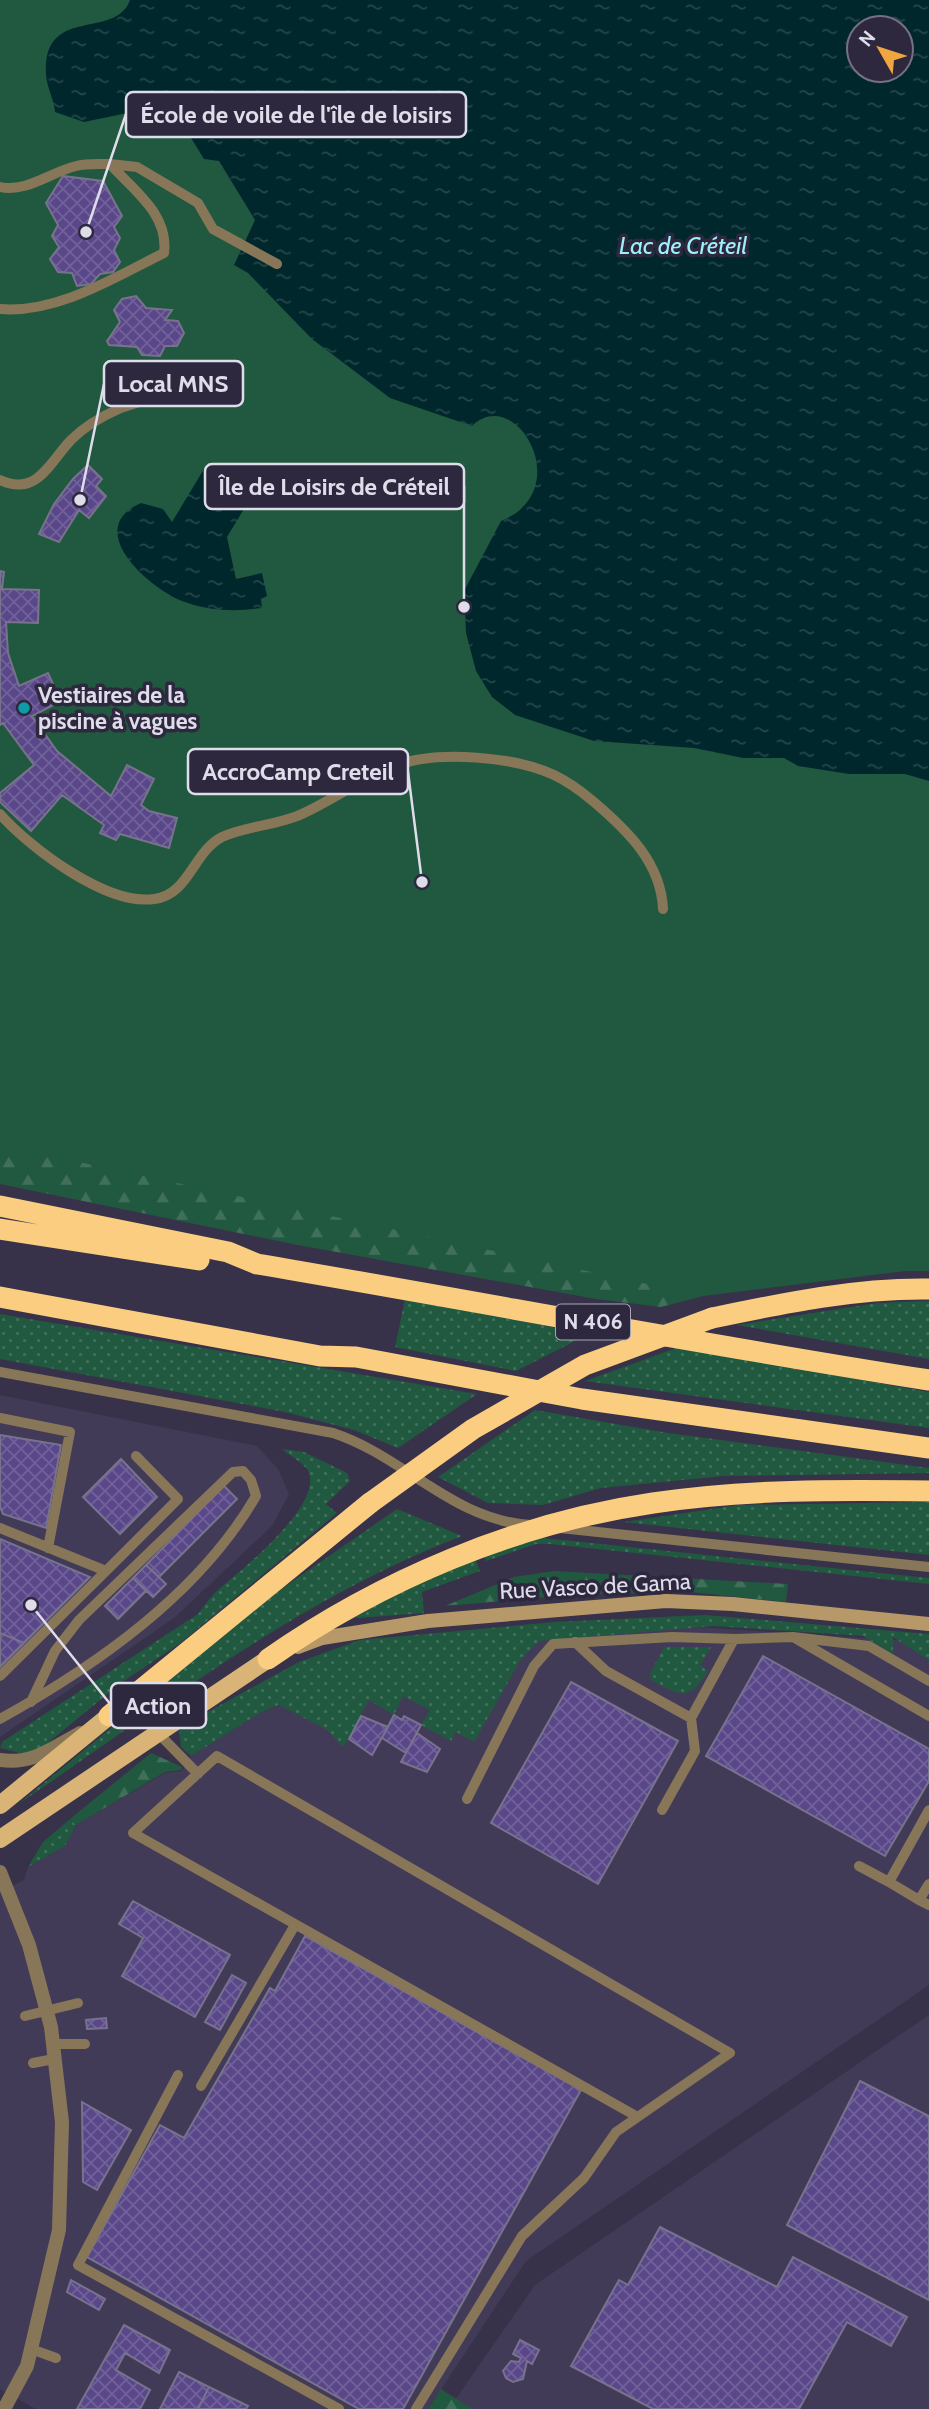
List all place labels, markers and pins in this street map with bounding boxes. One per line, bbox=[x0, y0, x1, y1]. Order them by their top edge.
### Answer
callout: École de voile de l'île de loisirs bbox=[126, 92, 466, 137]
callout: Local MNS bbox=[104, 361, 243, 406]
callout: Île de Loisirs de Créteil bbox=[205, 464, 464, 509]
place label: Vestiaires de la piscine à vagues bbox=[38, 681, 198, 735]
marker: Vestiaires de la piscine à vagues bbox=[16, 700, 32, 716]
callout: AccroCamp Creteil bbox=[188, 749, 408, 794]
callout: Action bbox=[111, 1683, 206, 1728]

